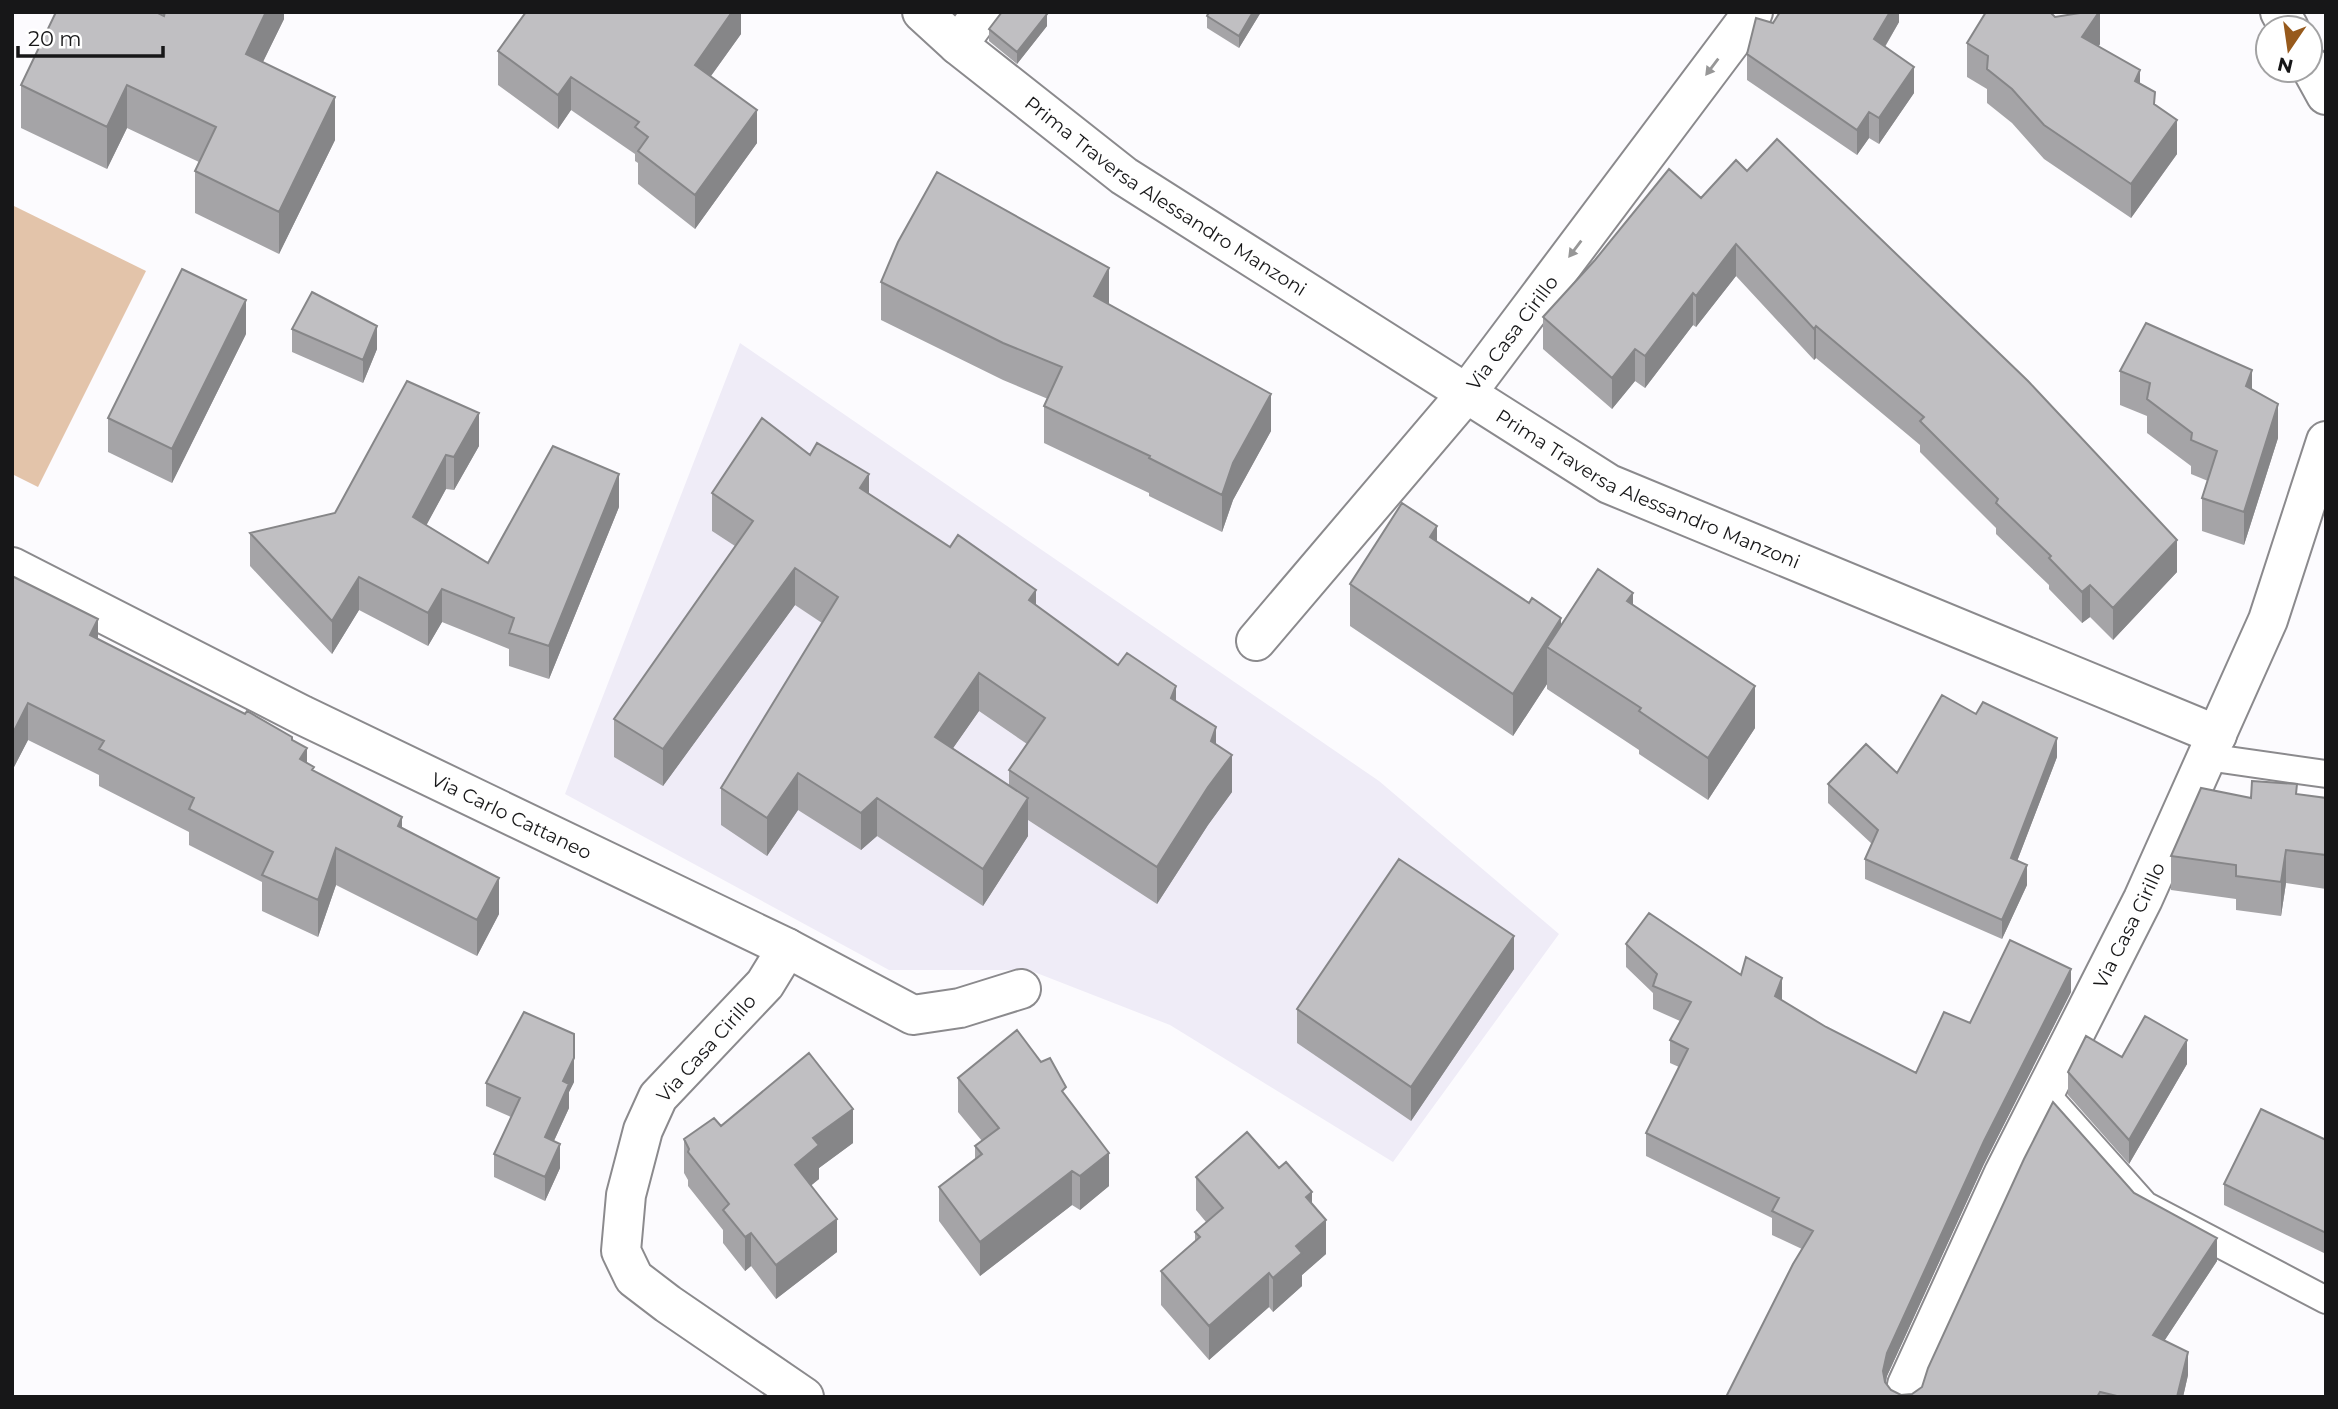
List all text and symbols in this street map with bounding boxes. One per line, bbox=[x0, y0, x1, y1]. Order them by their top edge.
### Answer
scale bar bbox=[18, 14, 163, 58]
north arrow bbox=[2254, 14, 2324, 84]
text: 20 m bbox=[28, 26, 82, 51]
text: N bbox=[2275, 52, 2295, 78]
one-way arrow bbox=[1705, 58, 1719, 76]
street label: Prima Traversa Alessandro Manzoni bbox=[1020, 91, 1311, 301]
one-way arrow bbox=[1568, 239, 1582, 258]
street label: Via Casa Cirillo bbox=[1462, 271, 1563, 395]
street label: Prima Traversa Alessandro Manzoni bbox=[1492, 404, 1803, 574]
street label: Via Carlo Cattaneo bbox=[427, 768, 595, 864]
street label: Via Casa Cirillo bbox=[2089, 859, 2170, 992]
street label: Via Casa Cirillo bbox=[652, 989, 761, 1107]

